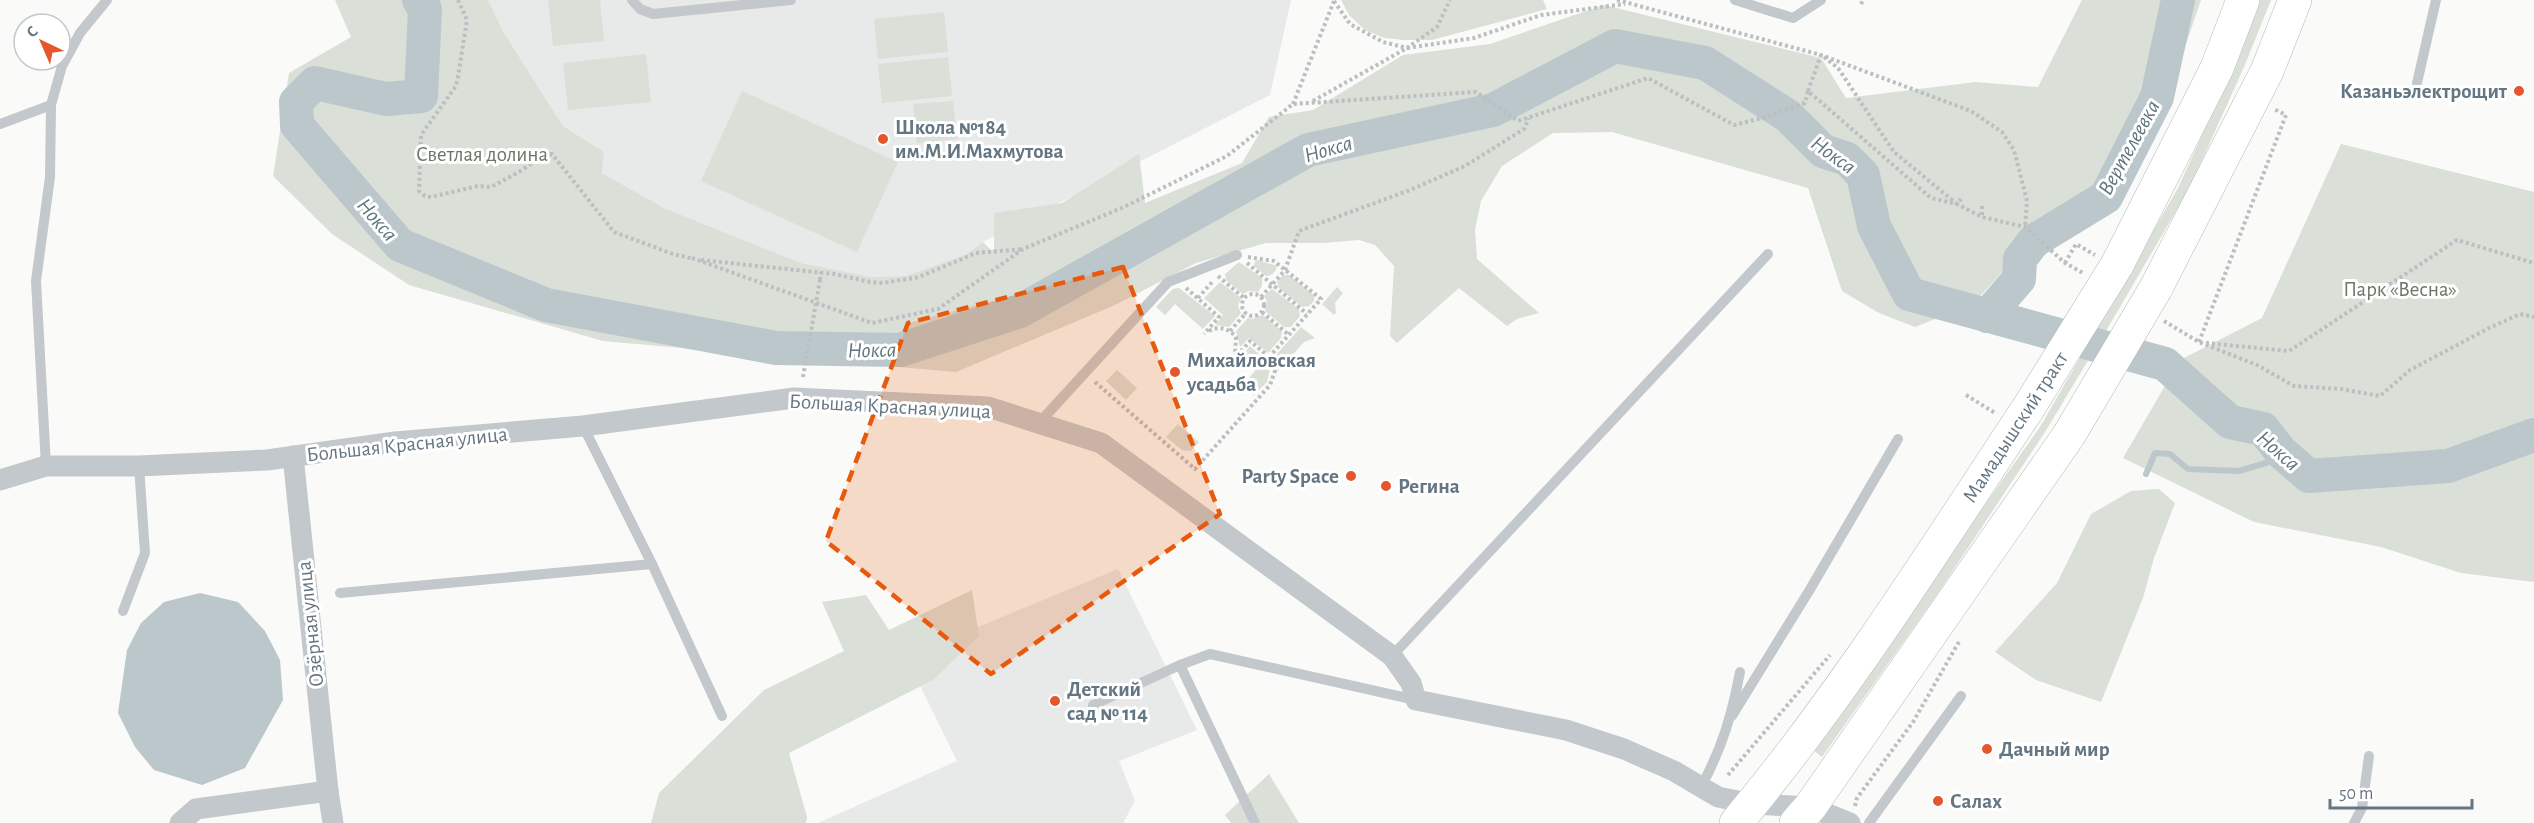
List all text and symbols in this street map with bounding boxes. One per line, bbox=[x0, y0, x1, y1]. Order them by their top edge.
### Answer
north arrow bbox=[12, 12, 72, 72]
text: С bbox=[24, 23, 41, 41]
place label: Казаньэлектрощит bbox=[2340, 81, 2508, 102]
marker: Казаньэлектрощит bbox=[2512, 84, 2526, 98]
water label: Вертелеевка bbox=[2094, 97, 2165, 199]
place label: Школа №184 им.М.И.Махмутова bbox=[895, 117, 1064, 162]
marker: Школа №184 им.М.И.Махмутова bbox=[876, 132, 890, 146]
water label: Нокса bbox=[1302, 132, 1355, 166]
water label: Нокса bbox=[1807, 132, 1860, 178]
park label: Светлая долина bbox=[416, 144, 548, 165]
water label: Нокса bbox=[353, 194, 402, 245]
park label: Парк «Весна» bbox=[2343, 279, 2457, 300]
water label: Нокса bbox=[847, 339, 897, 361]
street label: Мамадышский тракт bbox=[1959, 348, 2072, 506]
place label: Михайловская усадьба bbox=[1186, 350, 1316, 395]
marker: Михайловская усадьба bbox=[1168, 365, 1182, 379]
street label: Большая Красная улица bbox=[788, 391, 992, 422]
street label: Большая Красная улица bbox=[305, 423, 509, 466]
water label: Нокса bbox=[2253, 426, 2304, 475]
place label: Party Space bbox=[1241, 466, 1339, 487]
marker: Party Space bbox=[1344, 469, 1358, 483]
place label: Регина bbox=[1398, 476, 1460, 497]
marker: Регина bbox=[1379, 479, 1393, 493]
street label: Озёрная улица bbox=[293, 560, 328, 688]
place label: Детский сад № 114 bbox=[1067, 679, 1148, 724]
marker: Детский сад № 114 bbox=[1048, 694, 1062, 708]
place label: Дачный мир bbox=[1999, 739, 2110, 760]
marker: Дачный мир bbox=[1980, 742, 1994, 756]
scale bar bbox=[2330, 772, 2472, 810]
text: 50 m bbox=[2339, 785, 2373, 803]
place label: Салах bbox=[1950, 791, 2002, 812]
marker: Салах bbox=[1931, 794, 1945, 808]

